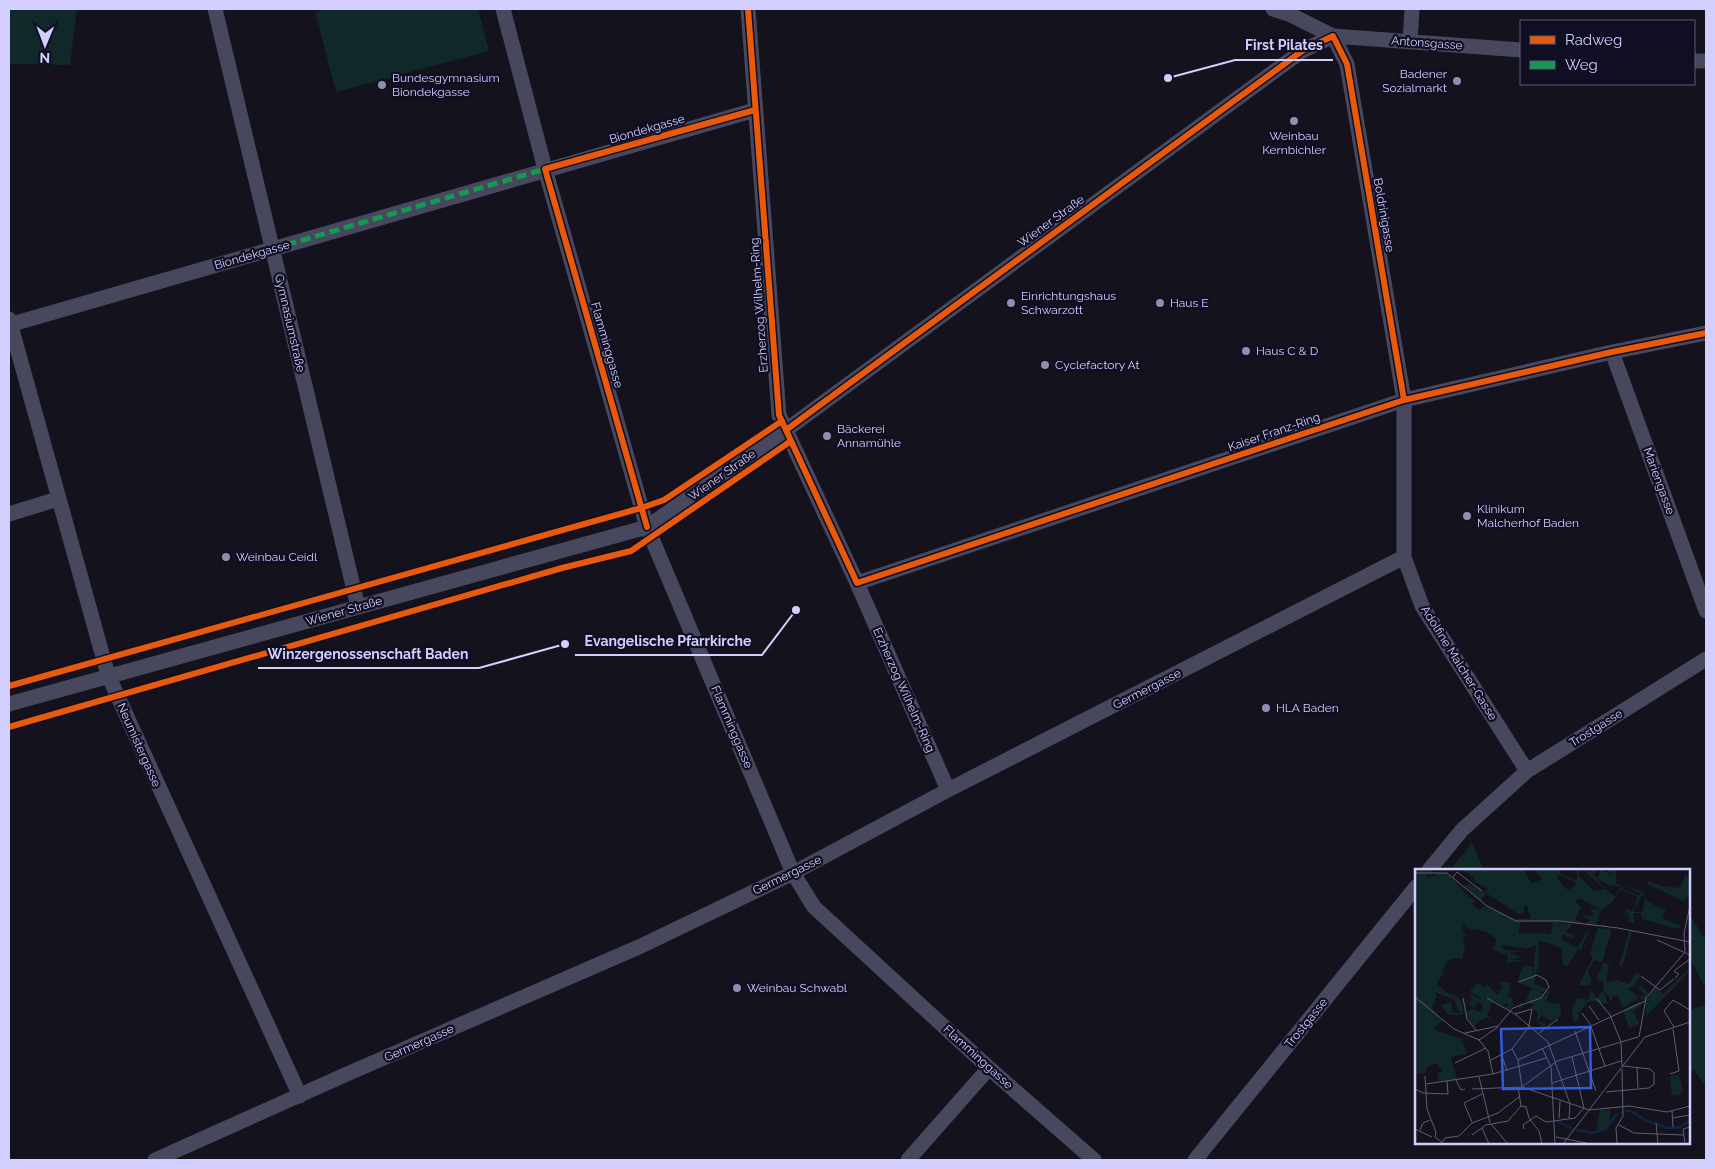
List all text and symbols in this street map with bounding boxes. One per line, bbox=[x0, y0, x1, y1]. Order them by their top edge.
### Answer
north arrow bbox=[20, 20, 70, 70]
legend bbox=[1520, 20, 1695, 85]
callout: First Pilates bbox=[1235, 31, 1333, 60]
text: Radweg bbox=[1565, 31, 1622, 49]
street label: Antonsgasse bbox=[1391, 34, 1463, 52]
text: First Pilates bbox=[1245, 37, 1323, 53]
text: N bbox=[39, 50, 50, 66]
text: Weg bbox=[1565, 56, 1598, 74]
place label: Badener Sozialmarkt bbox=[1382, 67, 1448, 95]
place label: Bundesgymnasium Biondekgasse bbox=[392, 71, 499, 99]
marker: Badener Sozialmarkt bbox=[1451, 75, 1463, 87]
marker: Bundesgymnasium Biondekgasse bbox=[376, 79, 388, 91]
street label: Biondekgasse bbox=[608, 112, 686, 146]
marker: Weinbau Kernbichler bbox=[1288, 115, 1300, 127]
place label: Weinbau Kernbichler bbox=[1262, 129, 1327, 157]
street label: Boldrinigasse bbox=[1371, 177, 1397, 253]
street label: Wiener Straße bbox=[1015, 192, 1087, 250]
street label: Erzherzog Wilhelm-Ring bbox=[747, 237, 771, 373]
street label: Biondekgasse bbox=[213, 238, 291, 272]
street label: Gymnasiumstraße bbox=[272, 273, 308, 373]
place label: Einrichtungshaus Schwarzott bbox=[1021, 289, 1116, 317]
place label: Haus E bbox=[1170, 296, 1209, 310]
marker: Einrichtungshaus Schwarzott bbox=[1005, 297, 1017, 309]
marker: Haus E bbox=[1154, 297, 1166, 309]
street label: Flamminggasse bbox=[588, 301, 626, 389]
place label: Haus C & D bbox=[1256, 344, 1319, 358]
marker: Haus C & D bbox=[1240, 345, 1252, 357]
place label: Cyclefactory At bbox=[1055, 358, 1139, 372]
marker: Cyclefactory At bbox=[1039, 359, 1051, 371]
street label: Kaiser Franz-Ring bbox=[1226, 410, 1322, 454]
place label: Bäckerei Annamühle bbox=[837, 422, 901, 450]
marker: Bäckerei Annamühle bbox=[821, 430, 833, 442]
street label: Mariengasse bbox=[1640, 445, 1678, 517]
street label: Wiener Straße bbox=[686, 447, 758, 503]
place label: Klinikum Malcherhof Baden bbox=[1477, 502, 1579, 530]
marker: Klinikum Malcherhof Baden bbox=[1461, 510, 1473, 522]
place label: Weinbau Ceidl bbox=[236, 550, 318, 564]
marker: Weinbau Ceidl bbox=[220, 551, 232, 563]
street label: Wiener Straße bbox=[304, 593, 384, 629]
street label: Adolfine Malcher-Gasse bbox=[1418, 603, 1500, 723]
street label: Erzherzog Wilhelm-Ring bbox=[870, 625, 938, 755]
callout: Evangelische Pfarrkirche bbox=[575, 626, 762, 655]
text: Evangelische Pfarrkirche bbox=[585, 633, 752, 649]
callout: Winzergenossenschaft Baden bbox=[258, 639, 479, 668]
text: Winzergenossenschaft Baden bbox=[268, 646, 468, 662]
street label: Germergasse bbox=[1111, 666, 1183, 712]
street label: Flamminggasse bbox=[708, 684, 756, 770]
street label: Neumistergasse bbox=[114, 701, 164, 789]
place label: HLA Baden bbox=[1276, 701, 1339, 715]
marker: HLA Baden bbox=[1260, 702, 1272, 714]
street label: Trostgasse bbox=[1567, 706, 1625, 750]
street label: Germergasse bbox=[750, 852, 824, 898]
inset map bbox=[1415, 869, 1690, 1144]
place label: Weinbau Schwabl bbox=[747, 981, 848, 995]
marker: Weinbau Schwabl bbox=[731, 982, 743, 994]
street label: Trostgasse bbox=[1282, 995, 1330, 1051]
street label: Germergasse bbox=[382, 1021, 456, 1065]
street label: Flamminggasse bbox=[940, 1022, 1016, 1092]

